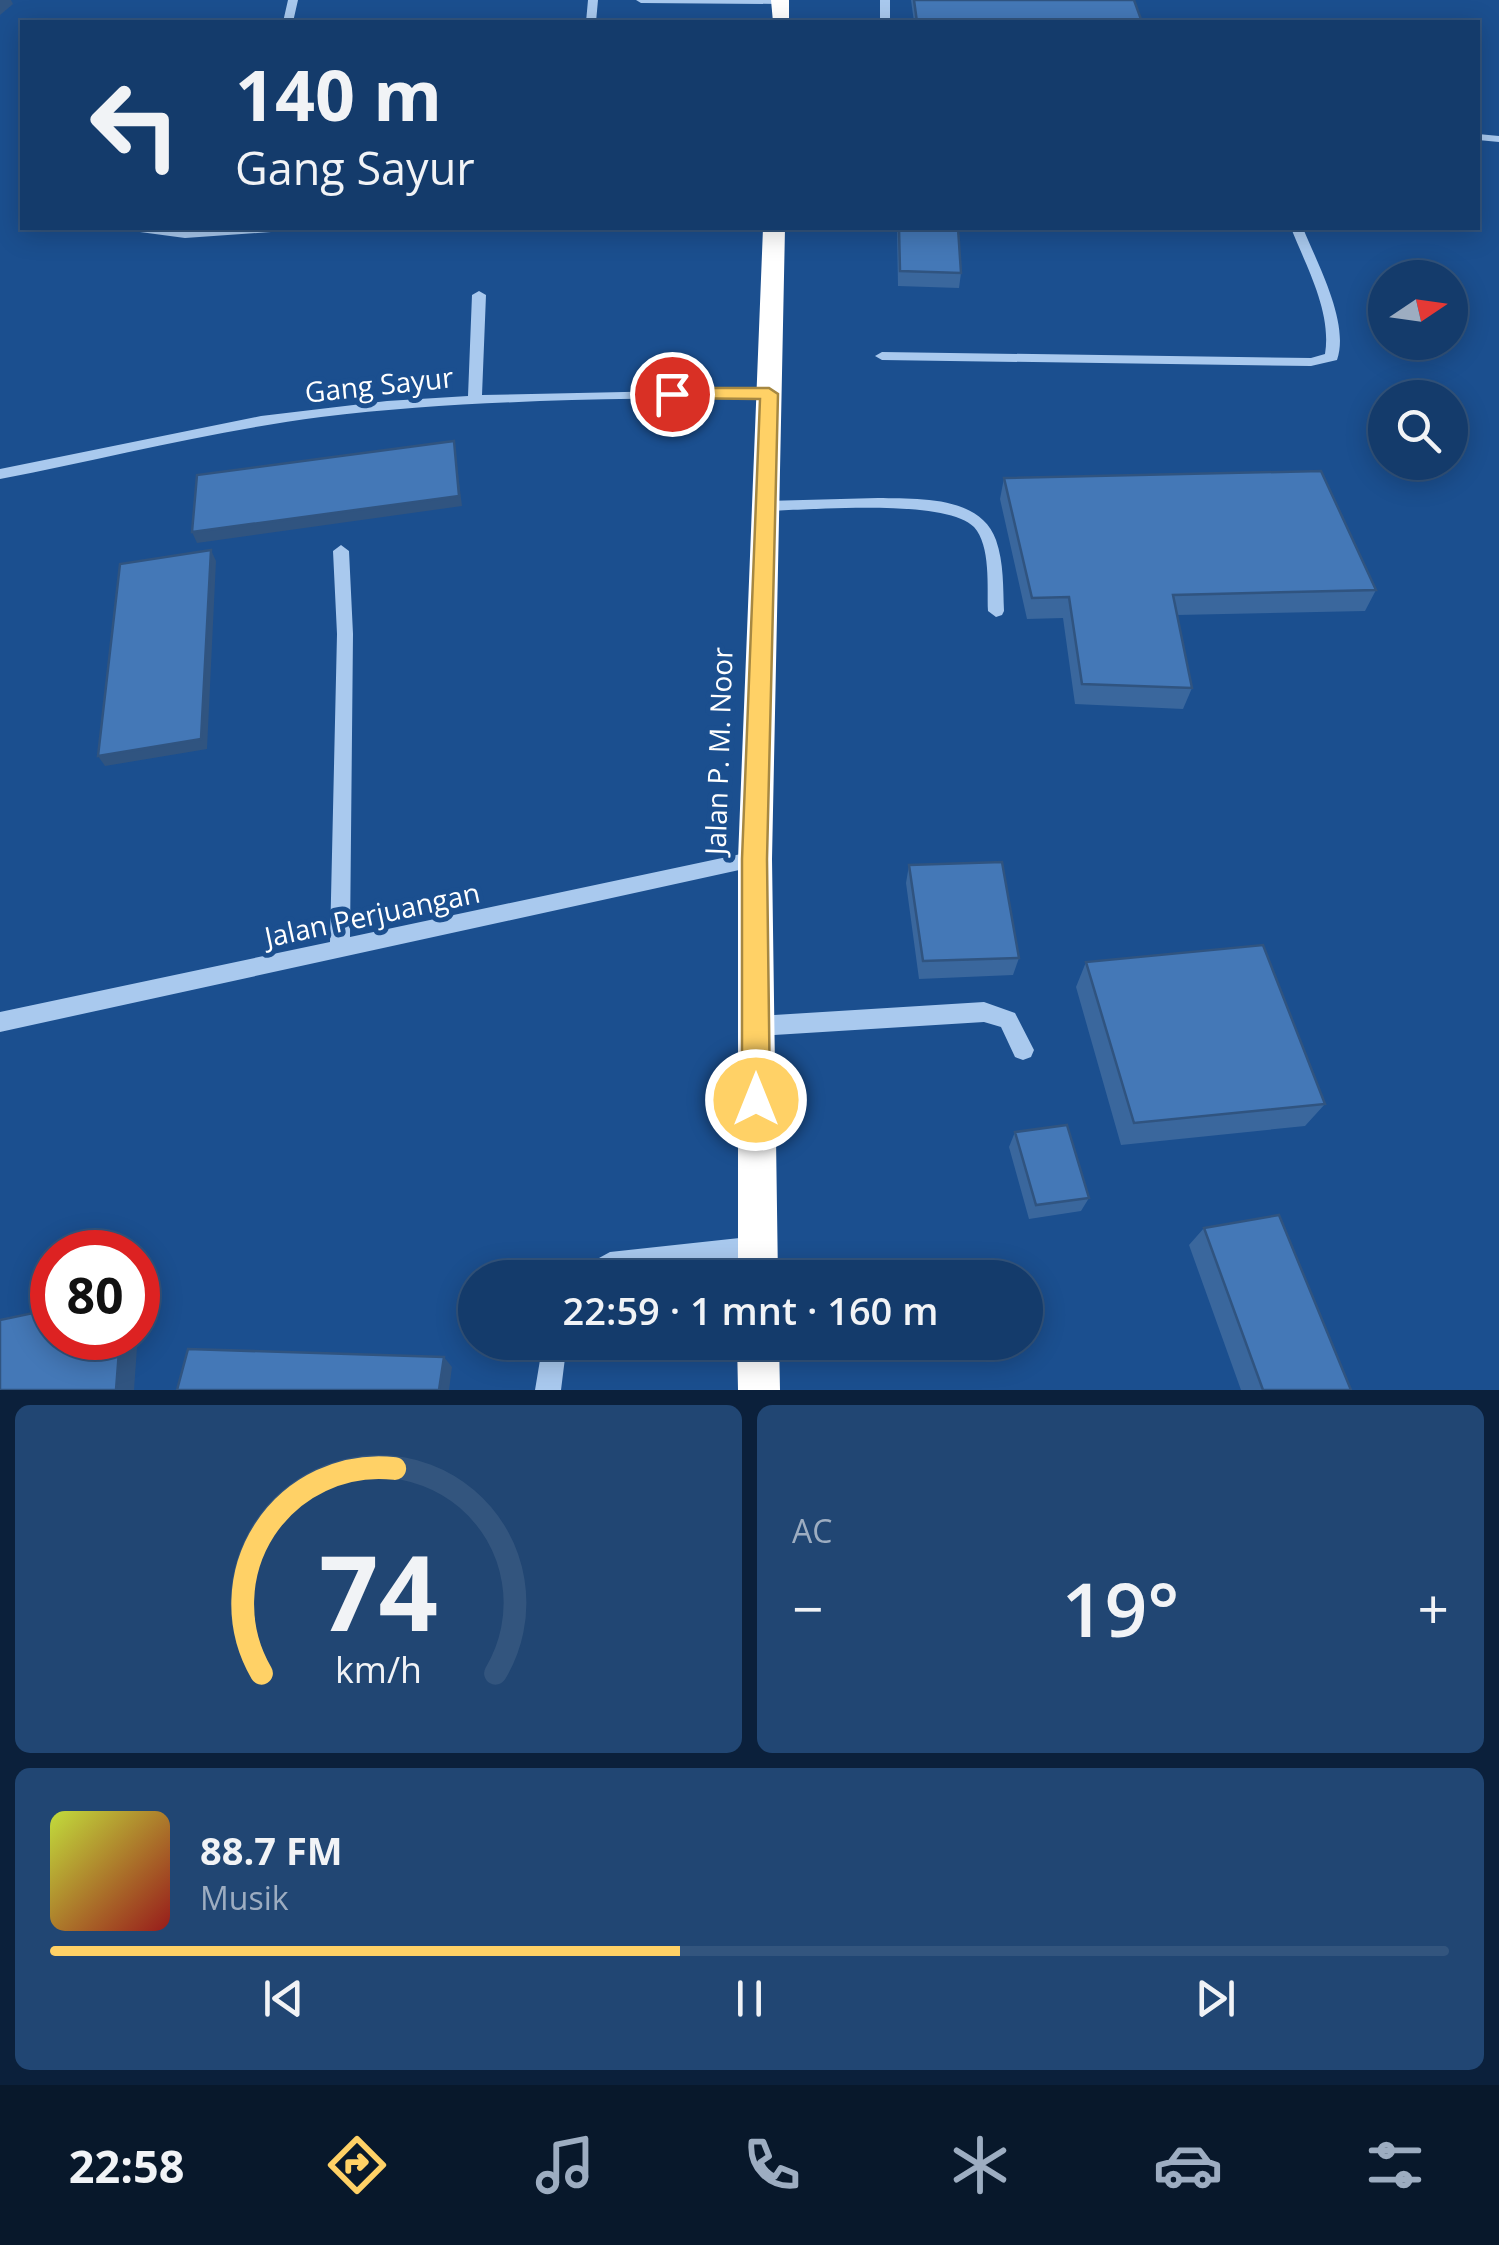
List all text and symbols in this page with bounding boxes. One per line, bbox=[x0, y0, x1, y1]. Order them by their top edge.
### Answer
text: 140 m bbox=[235, 46, 442, 142]
icon: left bbox=[70, 60, 200, 190]
text: Gang Sayur bbox=[235, 137, 475, 198]
north arrow bbox=[1368, 260, 1468, 360]
map controls bbox=[1368, 260, 1468, 480]
pin bbox=[630, 352, 715, 437]
street label: Gang Sayur bbox=[303, 357, 456, 411]
icon: arrive bbox=[645, 367, 700, 422]
button: search bbox=[1368, 380, 1468, 480]
street label: Jalan P. M. Noor bbox=[695, 646, 741, 858]
street label: Jalan Perjuangan bbox=[258, 873, 483, 956]
position arrow bbox=[704, 1048, 808, 1152]
speed limit sign: 80 bbox=[30, 1230, 160, 1360]
text: 22:59 · 1 mnt · 160 m bbox=[563, 1284, 938, 1336]
text: AC bbox=[792, 1509, 832, 1552]
text: 74 bbox=[319, 1520, 438, 1661]
text: 19° bbox=[1062, 1557, 1179, 1659]
text: − bbox=[792, 1570, 823, 1645]
text: + bbox=[1418, 1570, 1449, 1645]
text: km/h bbox=[335, 1645, 422, 1693]
text: 88.7 FM bbox=[200, 1824, 343, 1876]
text: Musik bbox=[200, 1876, 289, 1919]
icon: previous bbox=[256, 1971, 311, 2026]
icon: pause bbox=[722, 1971, 777, 2026]
icon: next bbox=[1188, 1971, 1243, 2026]
icon: directions bbox=[322, 2130, 392, 2200]
icon: music bbox=[530, 2130, 600, 2200]
icon: phone bbox=[737, 2130, 807, 2200]
icon: climate bbox=[945, 2130, 1015, 2200]
icon: car bbox=[1153, 2130, 1223, 2200]
icon: filters bbox=[1360, 2130, 1430, 2200]
text: 22:58 bbox=[69, 2135, 185, 2196]

